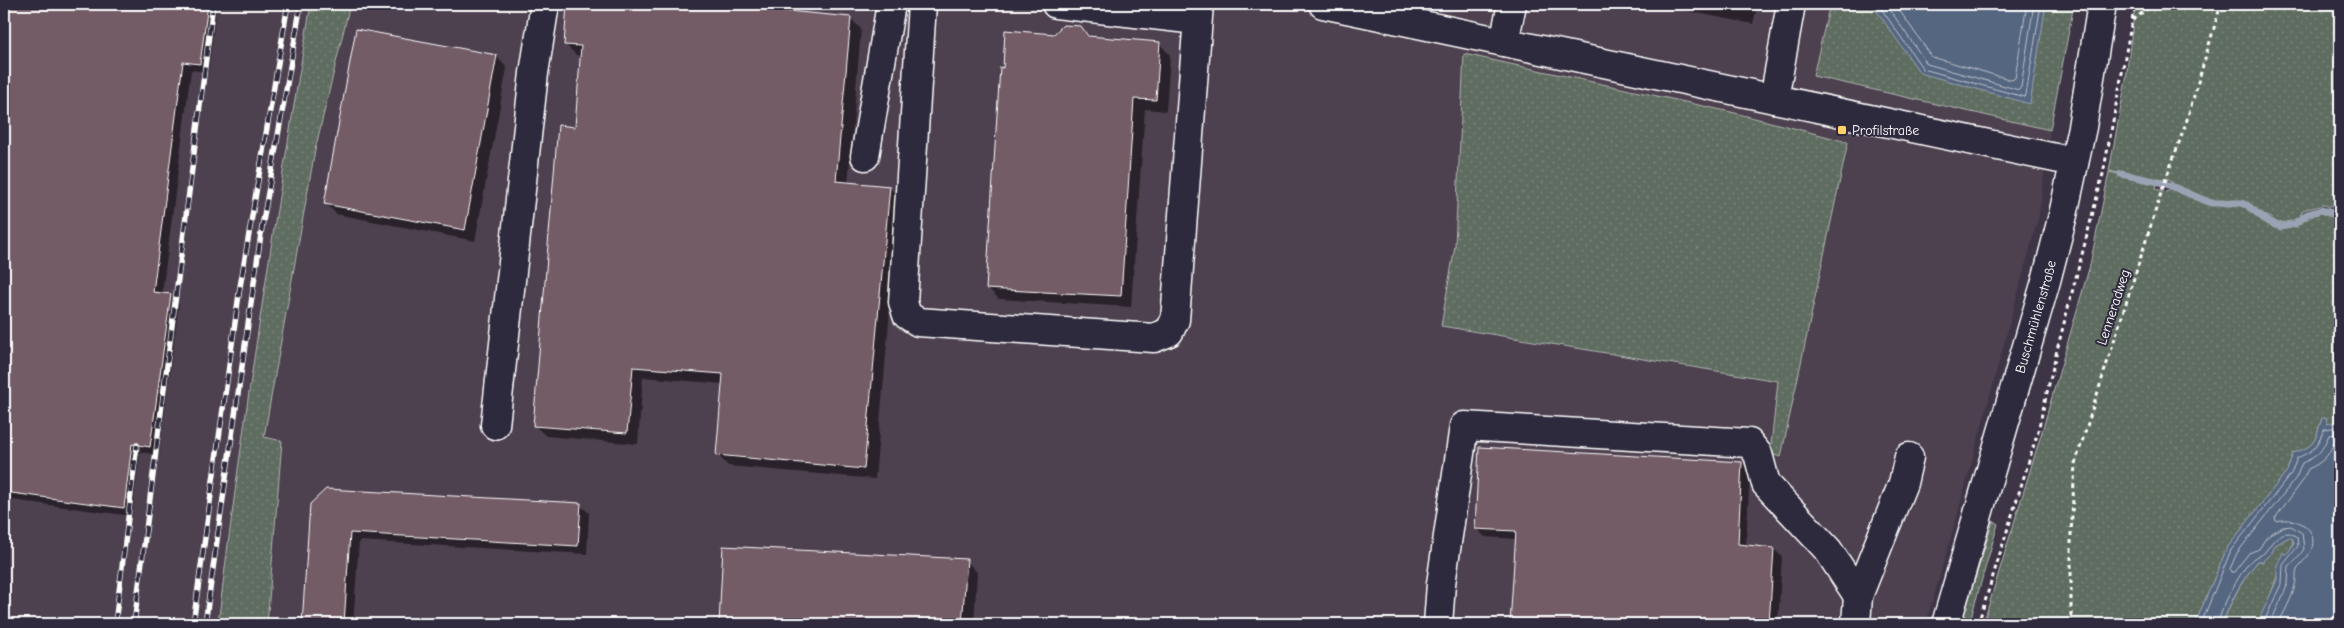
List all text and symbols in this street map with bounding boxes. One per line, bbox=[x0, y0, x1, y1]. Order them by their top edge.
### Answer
place label: Profilstraße bbox=[1852, 122, 1919, 139]
marker: Profilstraße bbox=[1836, 124, 1848, 136]
street label: Buschmühlenstraße bbox=[2012, 259, 2060, 375]
street label: Lenneradweg bbox=[2093, 267, 2134, 347]

